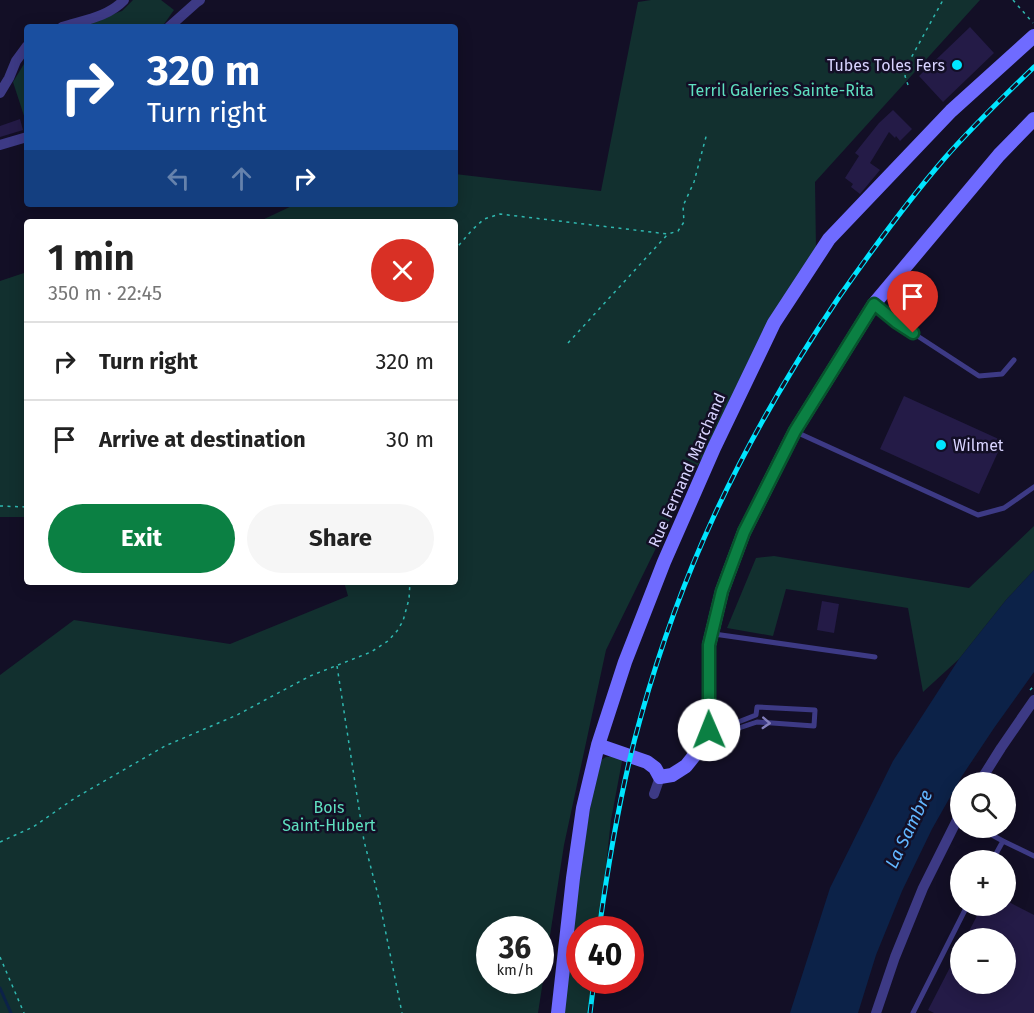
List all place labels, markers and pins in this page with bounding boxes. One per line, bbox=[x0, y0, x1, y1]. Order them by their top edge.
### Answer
place label: Tubes Toles Fers bbox=[827, 56, 945, 75]
marker: Tubes Toles Fers bbox=[950, 58, 964, 72]
pin bbox=[887, 271, 938, 333]
place label: Wilmet bbox=[953, 436, 1004, 455]
marker: Wilmet bbox=[934, 438, 948, 452]

